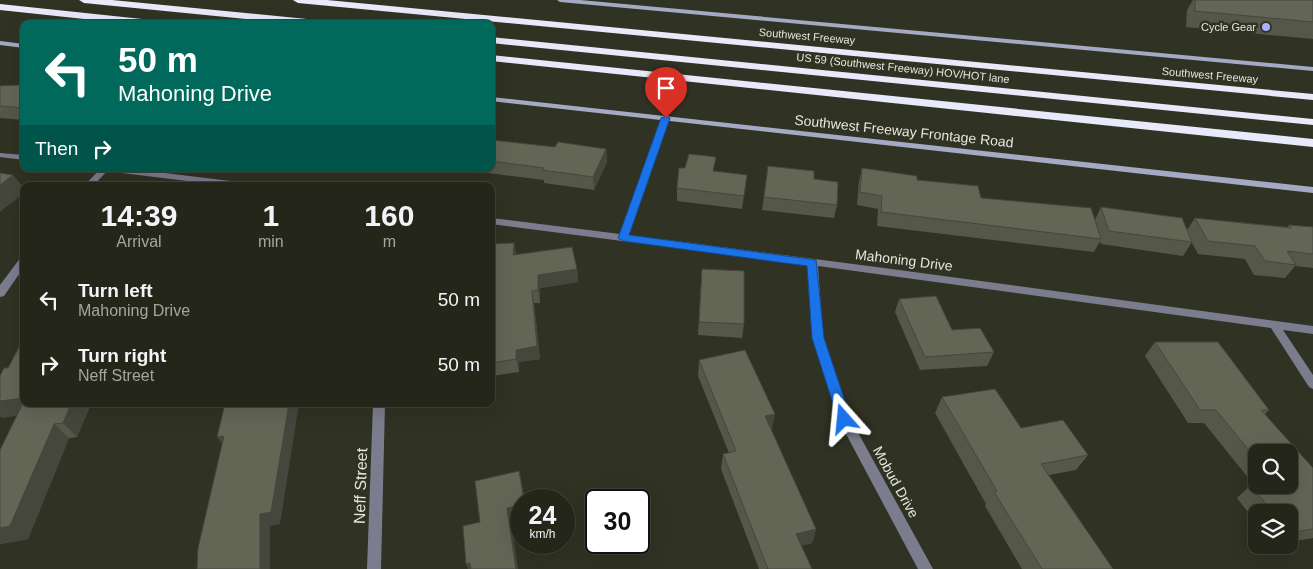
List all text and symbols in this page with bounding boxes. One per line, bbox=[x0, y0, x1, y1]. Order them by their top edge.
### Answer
place label: Cycle Gear bbox=[1201, 21, 1256, 33]
marker: Cycle Gear bbox=[1260, 21, 1272, 33]
street label: Southwest Freeway bbox=[758, 26, 856, 46]
icon: left bbox=[35, 40, 100, 105]
text: 50 m bbox=[118, 40, 198, 79]
street label: US 59 (Southwest Freeway) HOV/HOT lane bbox=[796, 51, 1010, 85]
street label: Southwest Freeway bbox=[1161, 65, 1259, 85]
pin bbox=[645, 67, 687, 118]
icon: arrive bbox=[652, 74, 680, 102]
text: Mahoning Drive bbox=[118, 81, 272, 106]
street label: Southwest Freeway Frontage Road bbox=[794, 112, 1014, 150]
icon: right bbox=[88, 135, 116, 163]
text: Then bbox=[35, 138, 78, 159]
text: 14:39 bbox=[101, 199, 177, 232]
text: 1 bbox=[262, 199, 279, 232]
text: 160 bbox=[364, 199, 414, 232]
text: Arrival bbox=[116, 233, 162, 250]
text: min bbox=[258, 233, 284, 250]
text: m bbox=[383, 233, 396, 250]
street label: Mahoning Drive bbox=[854, 246, 954, 274]
text: Turn left bbox=[78, 280, 153, 301]
icon: left bbox=[35, 286, 63, 314]
text: 50 m bbox=[438, 289, 480, 310]
text: Mahoning Drive bbox=[78, 302, 190, 319]
text: Turn right bbox=[78, 345, 166, 366]
icon: right bbox=[35, 351, 63, 379]
text: 50 m bbox=[438, 354, 480, 375]
text: Neff Street bbox=[78, 367, 154, 384]
position arrow bbox=[817, 392, 869, 444]
street label: Mobud Drive bbox=[870, 443, 922, 521]
map controls bbox=[1248, 444, 1298, 554]
button: search bbox=[1248, 444, 1298, 494]
street label: Neff Street bbox=[351, 447, 370, 524]
speed limit sign: 30 bbox=[585, 489, 650, 554]
text: 24 bbox=[529, 501, 556, 529]
button: layers bbox=[1248, 504, 1298, 554]
text: km/h bbox=[529, 527, 556, 541]

